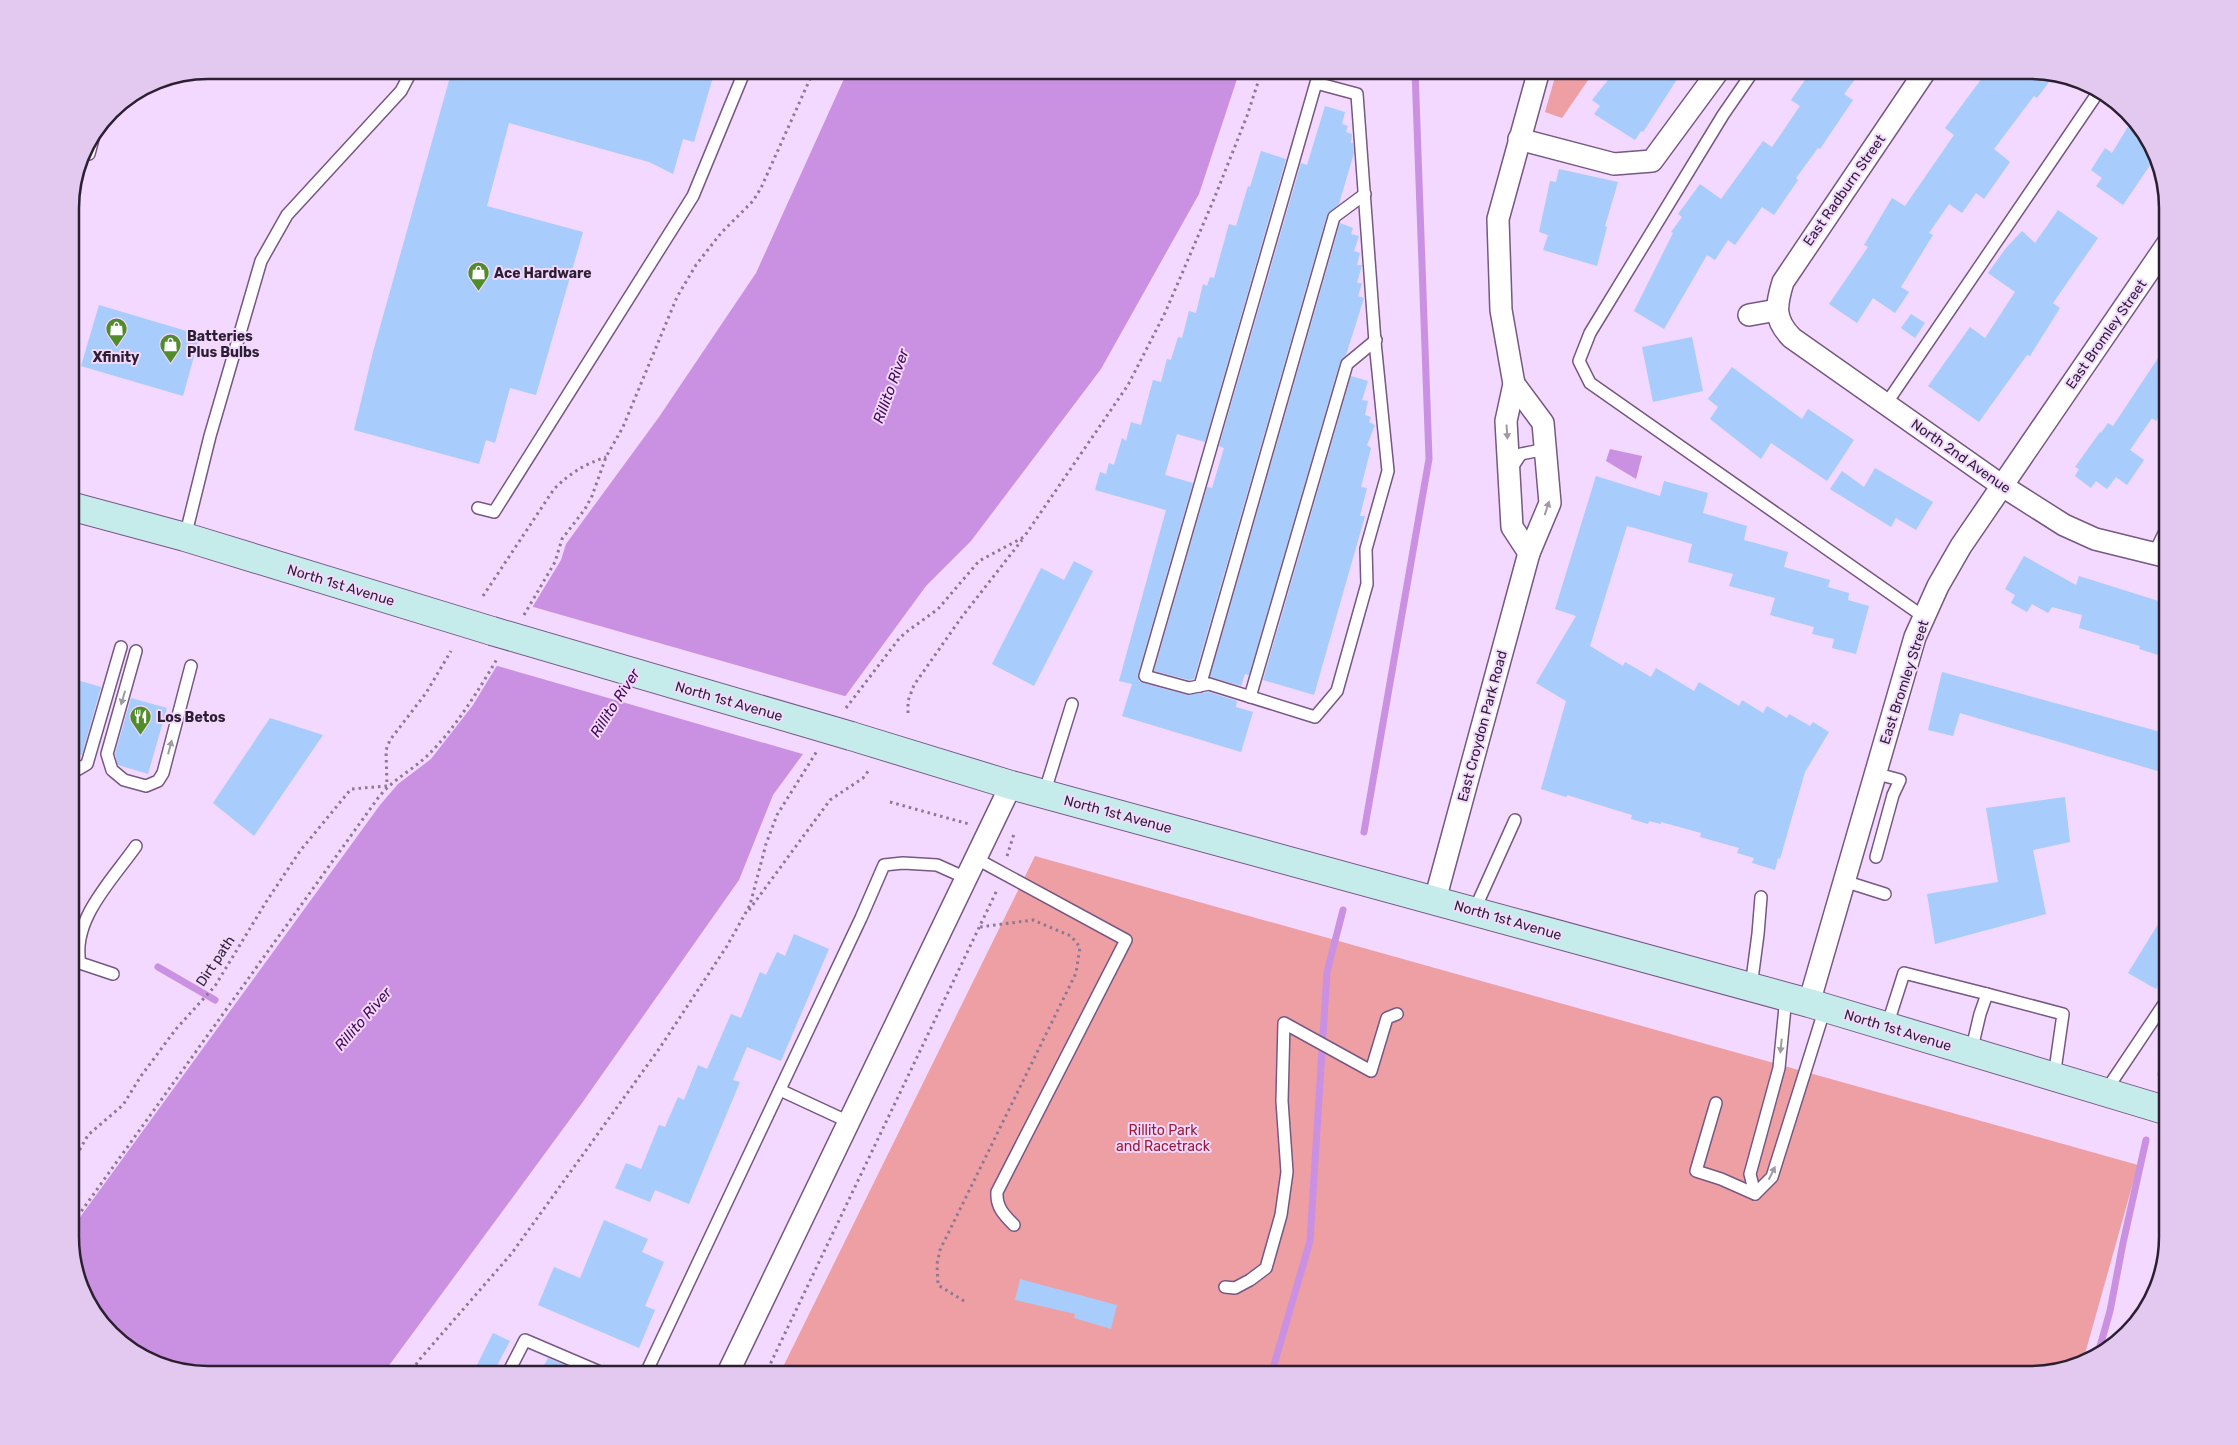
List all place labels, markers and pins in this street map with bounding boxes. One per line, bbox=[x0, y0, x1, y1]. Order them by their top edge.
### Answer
shop icon: Ace Hardware bbox=[466, 261, 490, 292]
place label: Ace Hardware bbox=[494, 265, 592, 282]
shop icon: Xfinity bbox=[104, 317, 128, 348]
place label: Batteries Plus Bulbs bbox=[187, 328, 260, 361]
shop icon: Batteries Plus Bulbs bbox=[159, 332, 183, 363]
place label: Xfinity bbox=[93, 349, 140, 366]
restaurant icon: Los Betos bbox=[129, 705, 153, 736]
place label: Los Betos bbox=[157, 709, 226, 726]

